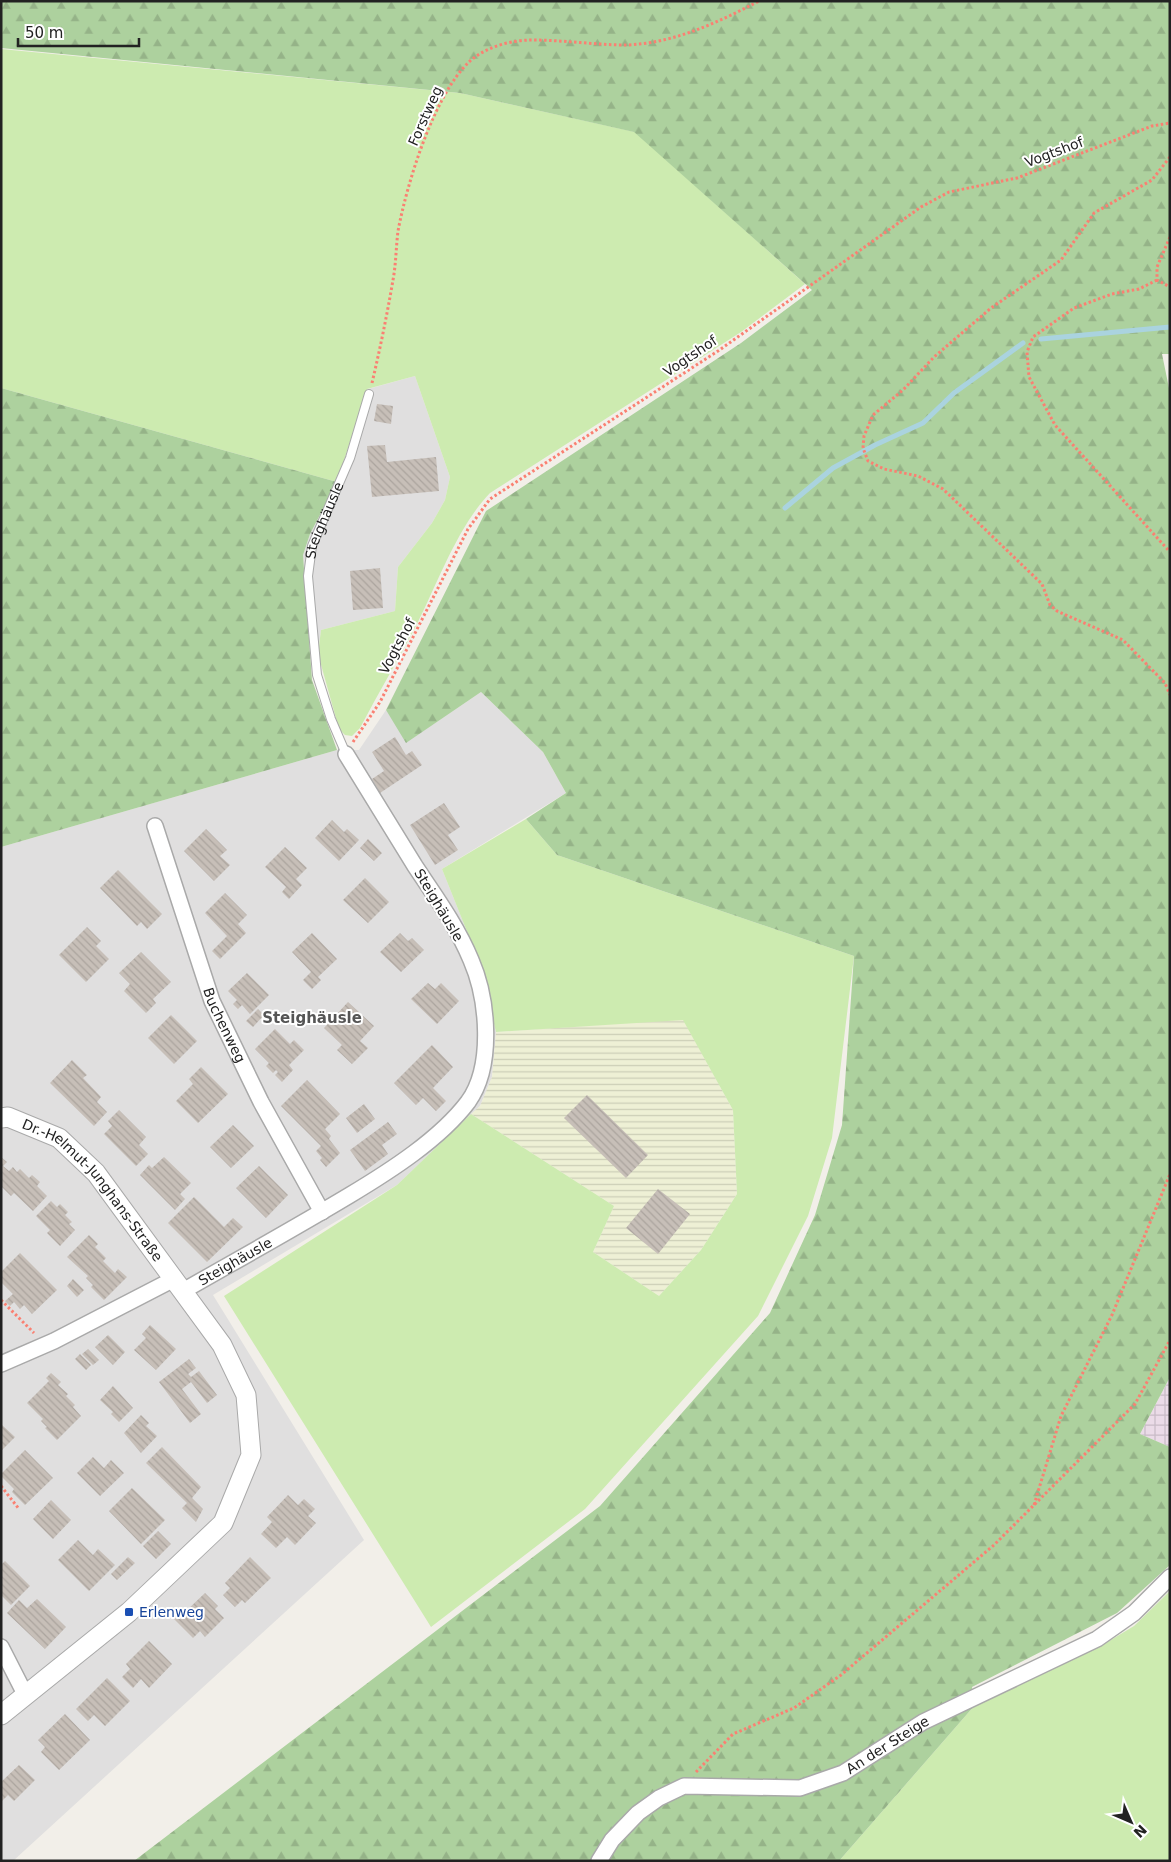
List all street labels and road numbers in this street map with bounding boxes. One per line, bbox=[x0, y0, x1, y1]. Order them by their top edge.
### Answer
street label: Forstweg bbox=[405, 84, 445, 148]
street label: Vogtshof bbox=[1023, 133, 1086, 170]
street label: Vogtshof bbox=[660, 332, 721, 380]
street label: Steighäusle bbox=[302, 479, 347, 560]
street label: Vogtshof bbox=[376, 614, 419, 677]
street label: Steighäusle bbox=[411, 866, 467, 944]
street label: Buchenweg bbox=[200, 985, 249, 1065]
street label: Dr.-Helmut-Junghans-Straße bbox=[20, 1116, 166, 1264]
street label: Steighäusle bbox=[196, 1234, 275, 1289]
street label: An der Steige bbox=[843, 1712, 931, 1777]

